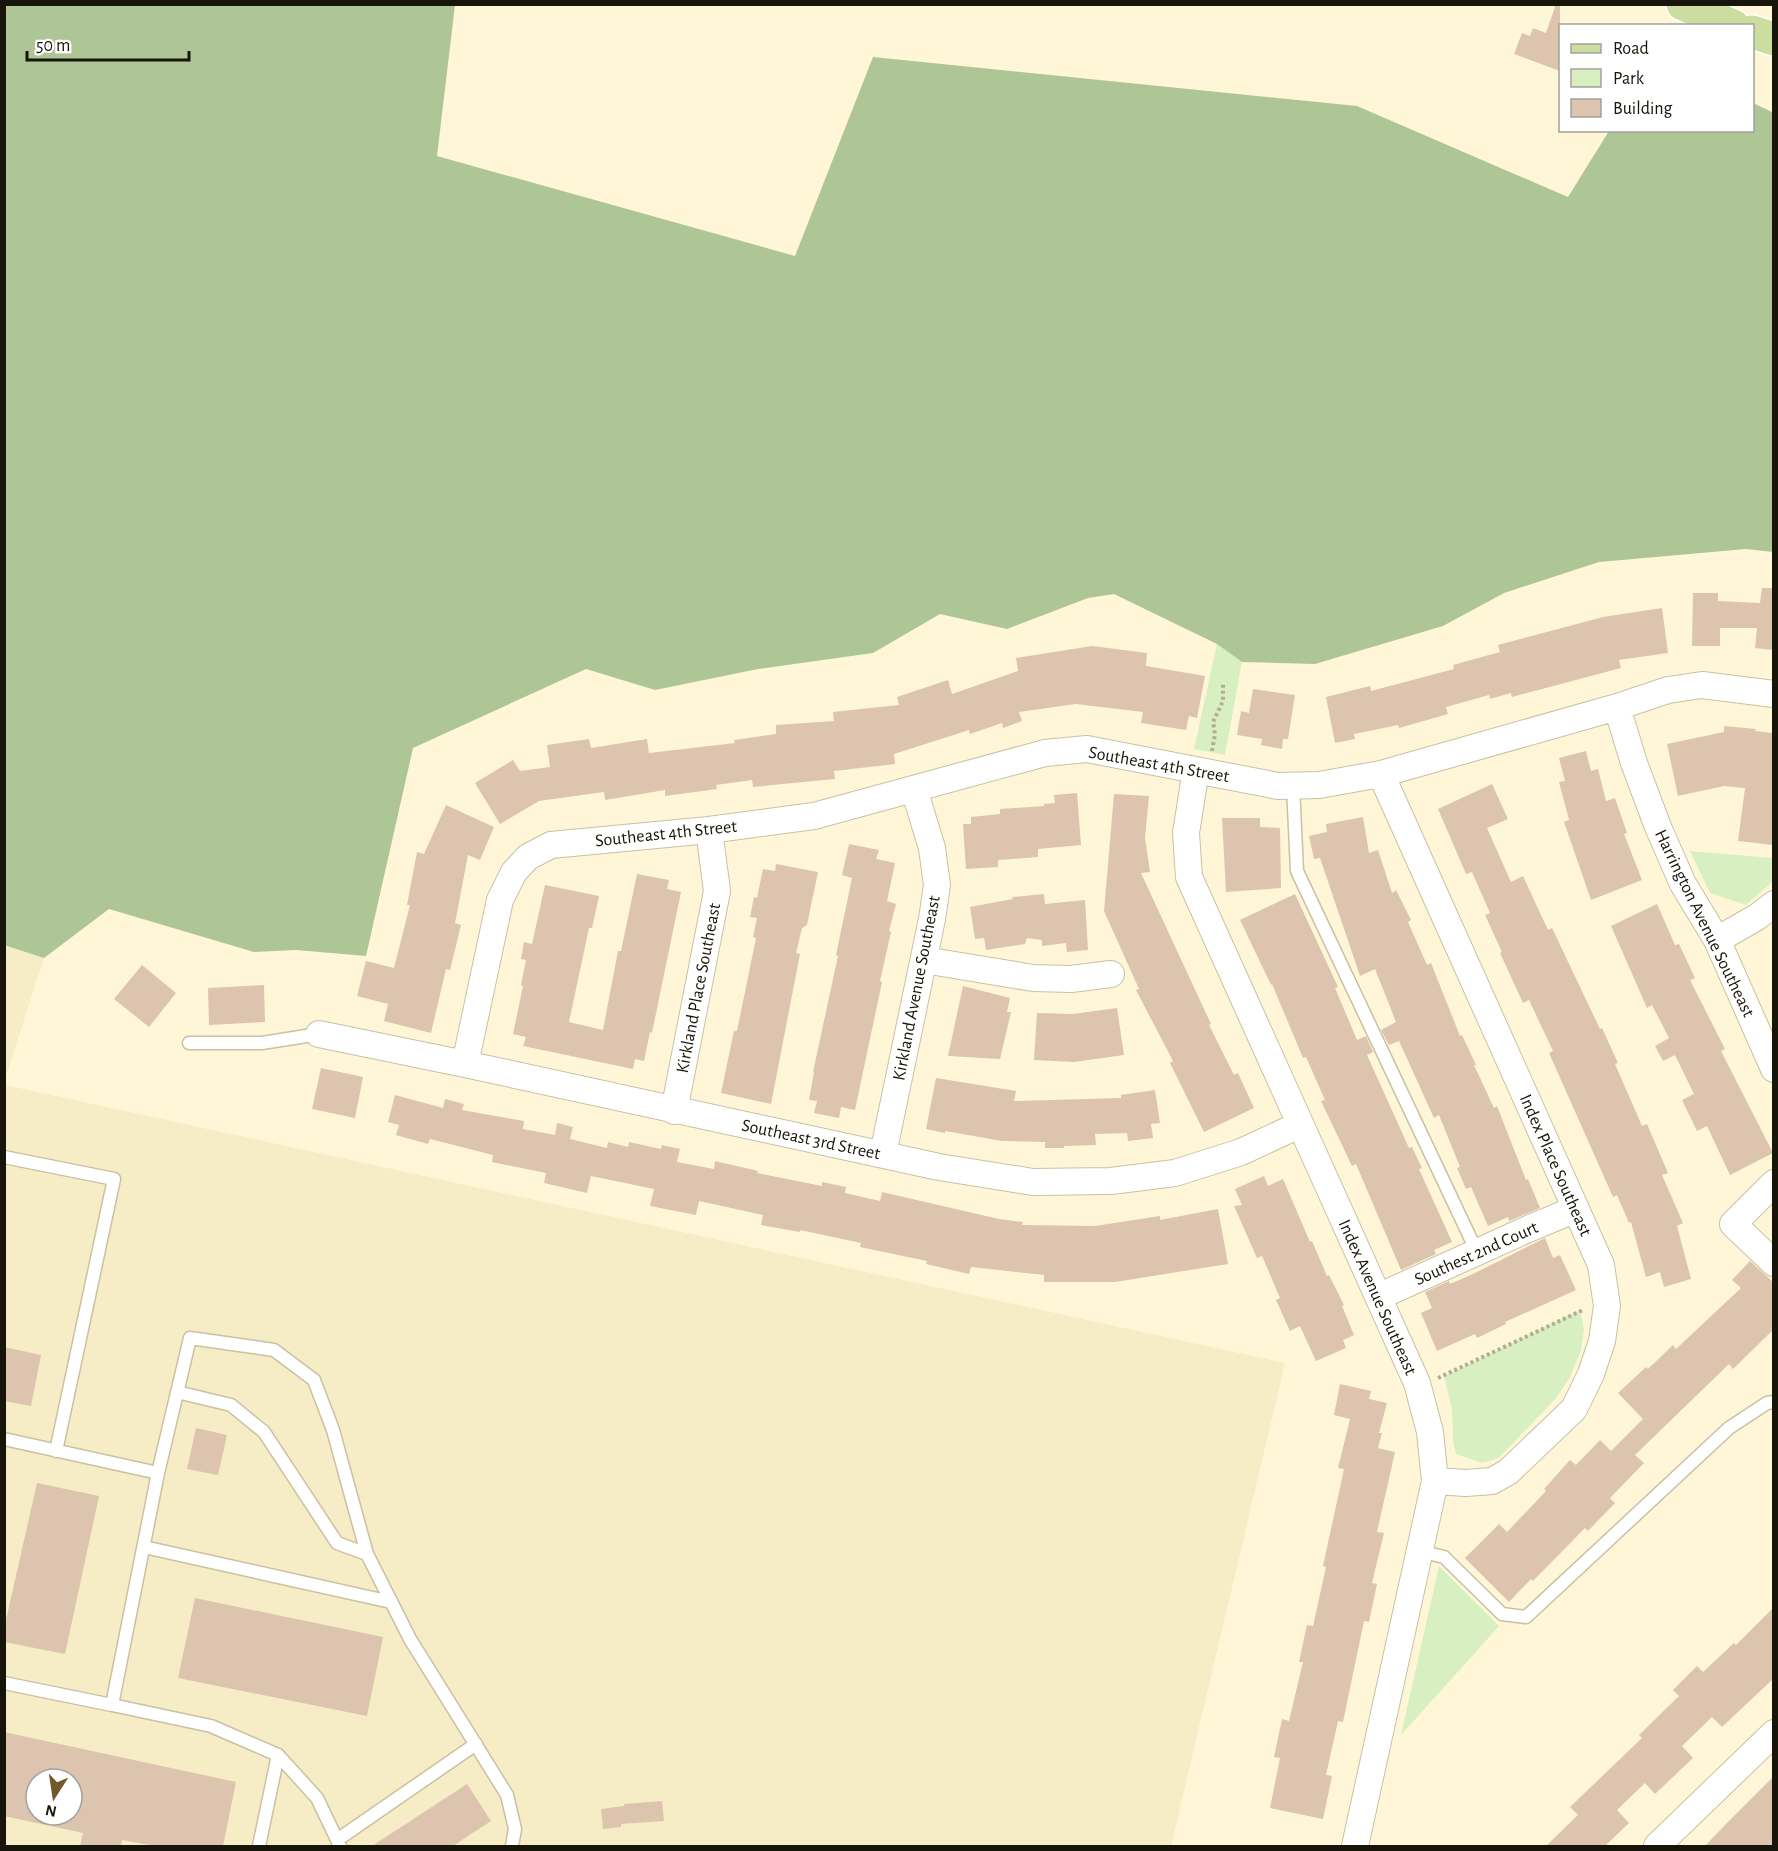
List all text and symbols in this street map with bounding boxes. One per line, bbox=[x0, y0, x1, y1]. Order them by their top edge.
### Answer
scale bar bbox=[27, 24, 189, 62]
legend bbox=[1559, 24, 1754, 132]
text: 50 m bbox=[36, 37, 70, 55]
text: Road bbox=[1613, 40, 1649, 58]
text: Park bbox=[1613, 70, 1645, 88]
text: Building bbox=[1613, 100, 1673, 118]
street label: Southeast 4th Street bbox=[1087, 744, 1231, 786]
street label: Southeast 4th Street bbox=[594, 818, 738, 850]
street label: Harrington Avenue Southeast bbox=[1651, 827, 1758, 1020]
street label: Kirkland Avenue Southeast bbox=[890, 894, 944, 1082]
street label: Kirkland Place Southeast bbox=[674, 901, 724, 1075]
street label: Index Place Southeast bbox=[1516, 1092, 1595, 1239]
street label: Southeast 3rd Street bbox=[740, 1117, 882, 1164]
street label: Index Avenue Southeast bbox=[1335, 1217, 1420, 1378]
street label: Southest 2nd Court bbox=[1412, 1219, 1541, 1289]
north arrow bbox=[24, 1767, 84, 1827]
text: N bbox=[44, 1802, 58, 1820]

